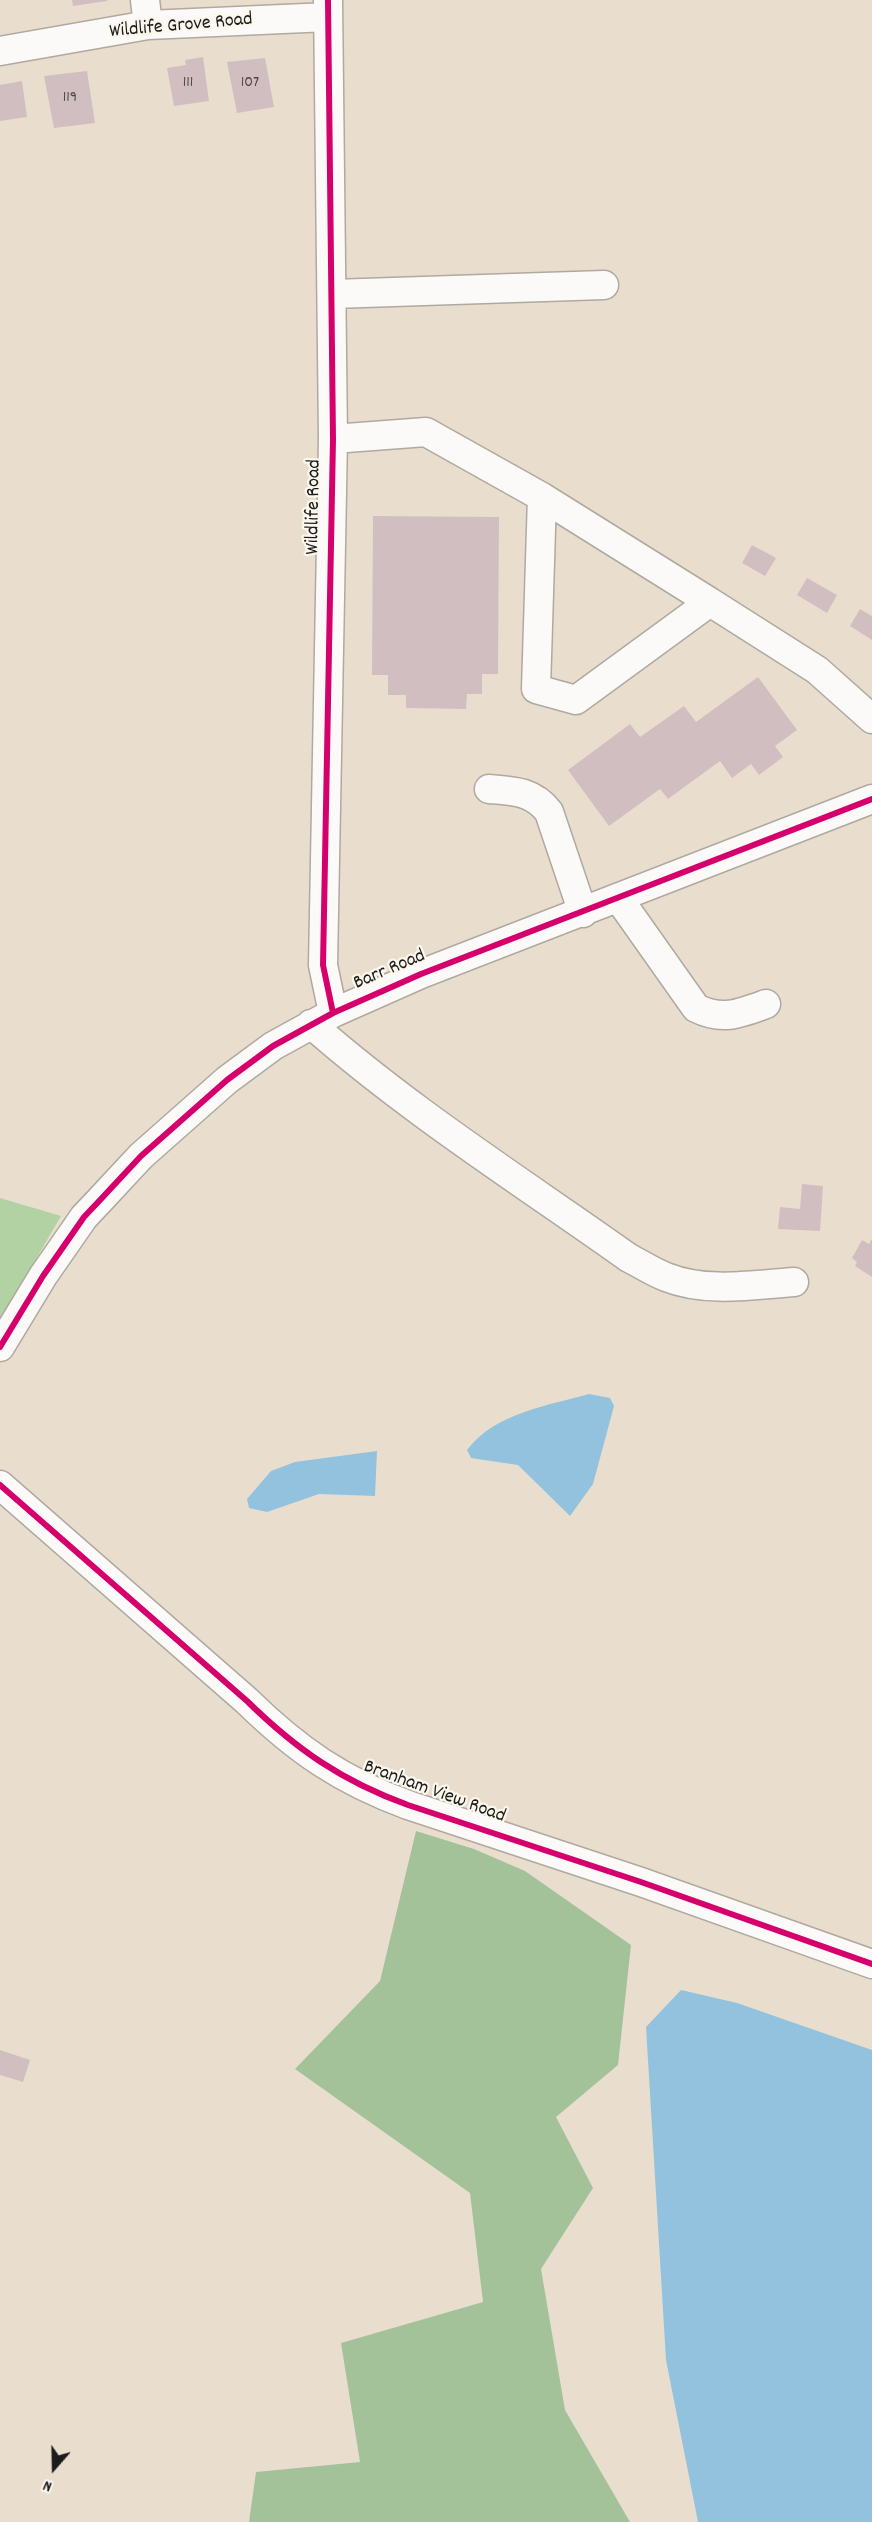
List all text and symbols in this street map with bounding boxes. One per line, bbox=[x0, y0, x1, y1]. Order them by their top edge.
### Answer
street label: Wildlife Grove Road bbox=[108, 9, 254, 45]
house number: 111 bbox=[183, 74, 193, 94]
house number: 107 bbox=[241, 74, 259, 94]
house number: 119 bbox=[63, 89, 77, 109]
street label: Wildlife Road bbox=[302, 459, 328, 555]
street label: Barr Road bbox=[350, 945, 430, 997]
street label: Branham View Road bbox=[360, 1756, 508, 1830]
north arrow bbox=[24, 2438, 84, 2498]
text: N bbox=[40, 2473, 55, 2498]

